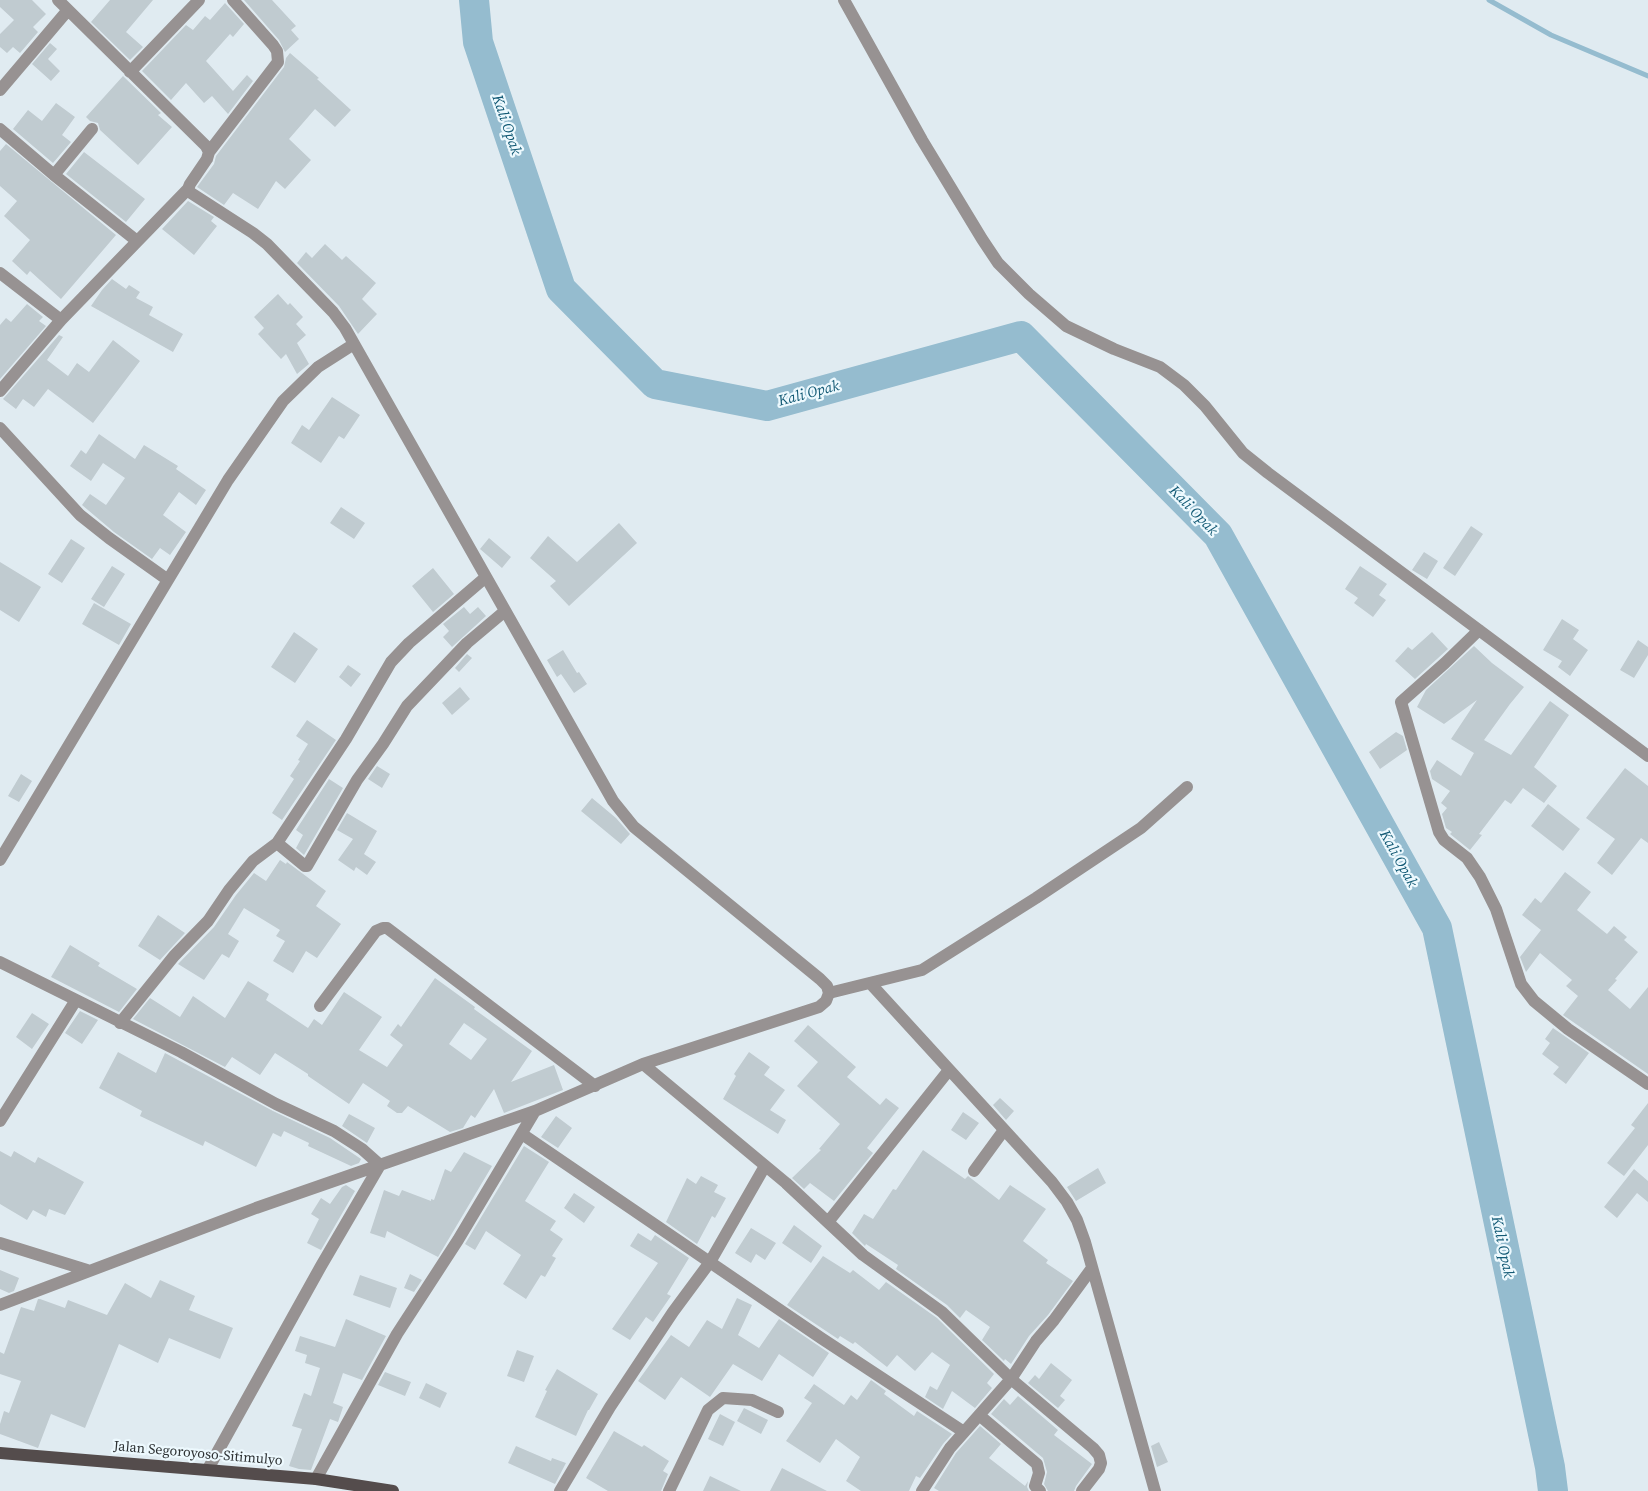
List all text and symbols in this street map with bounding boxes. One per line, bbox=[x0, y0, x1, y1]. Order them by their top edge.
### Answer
water label: Kali Opak bbox=[487, 93, 525, 157]
water label: Kali Opak bbox=[777, 377, 841, 411]
water label: Kali Opak bbox=[1165, 482, 1221, 540]
water label: Kali Opak bbox=[1375, 827, 1421, 891]
water label: Kali Opak bbox=[1487, 1215, 1517, 1279]
street label: Jalan Segoroyoso-Sitimulyo bbox=[113, 1438, 283, 1470]

